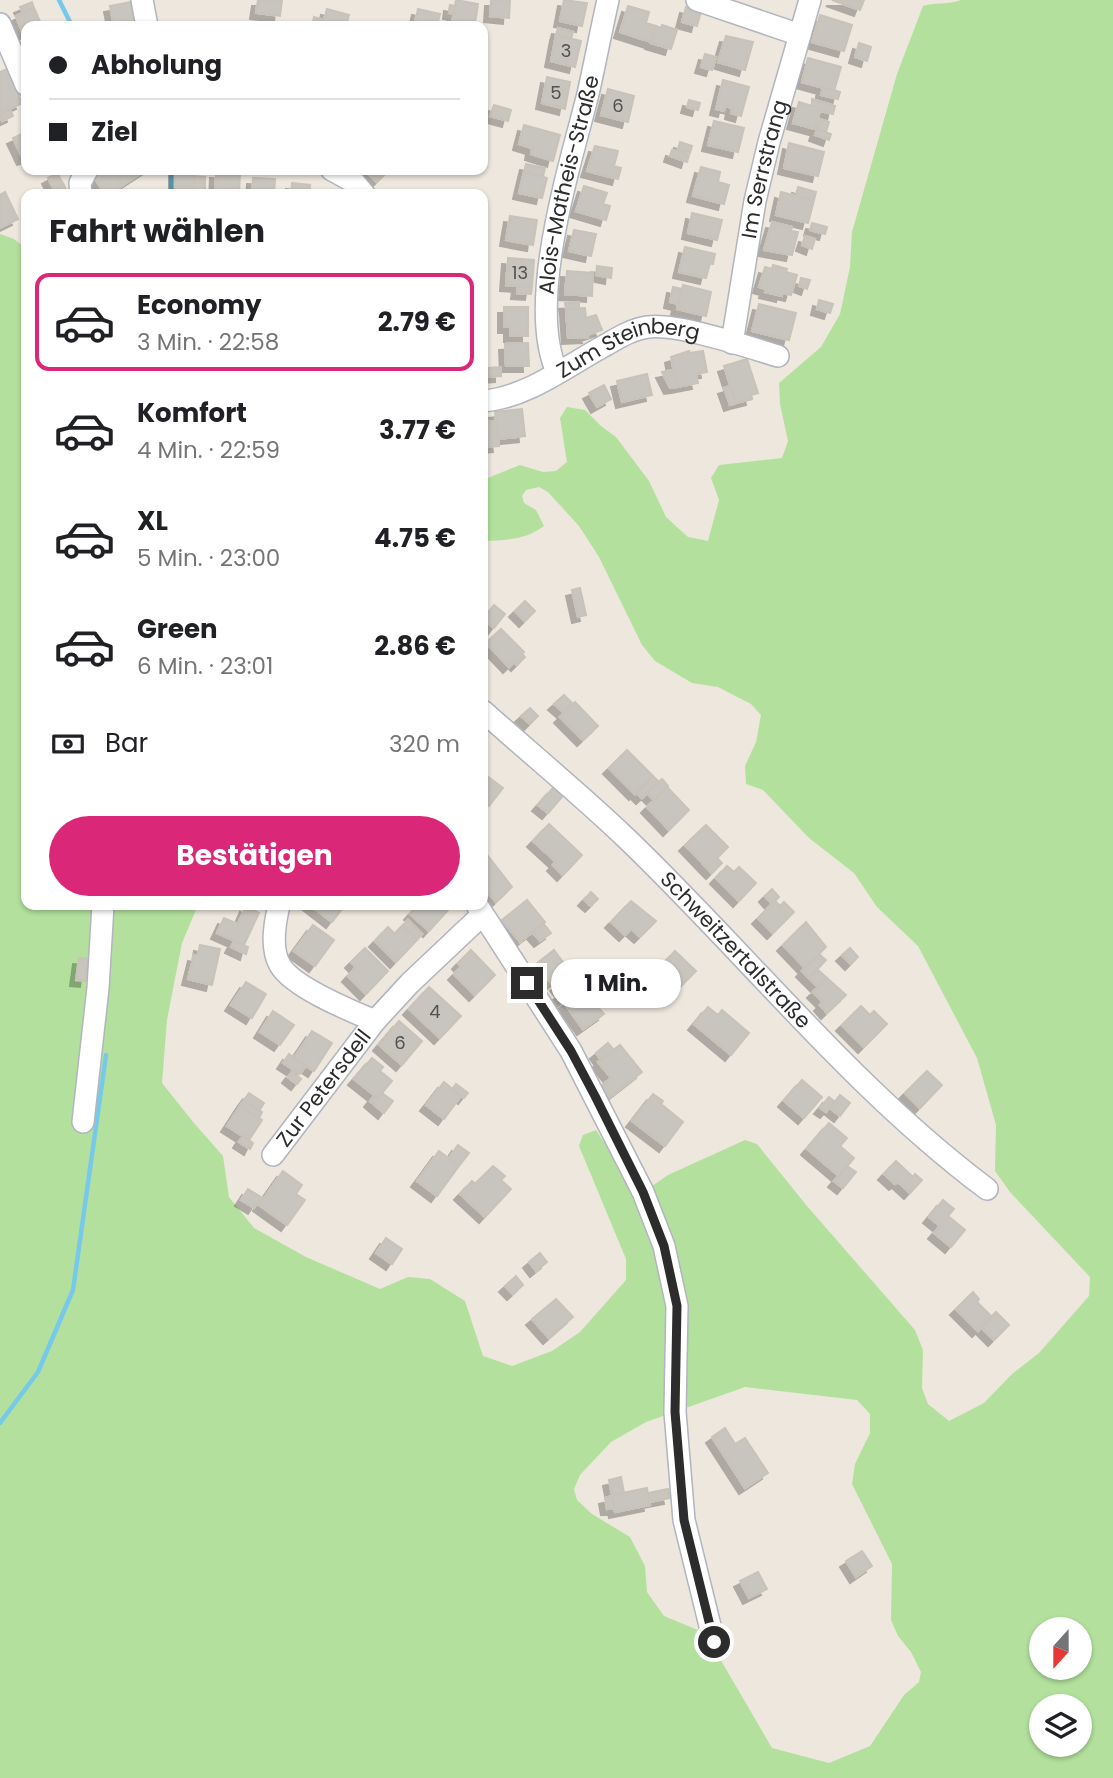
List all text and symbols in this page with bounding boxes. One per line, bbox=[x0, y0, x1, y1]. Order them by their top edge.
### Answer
house number: 3 bbox=[561, 38, 571, 63]
text: Abholung bbox=[91, 47, 222, 83]
street label: Alois-Matheis-Straße bbox=[532, 72, 606, 295]
house number: 5 bbox=[550, 80, 562, 105]
house number: 6 bbox=[612, 93, 624, 118]
street label: Im Serrstrang bbox=[734, 96, 794, 241]
text: Ziel bbox=[91, 114, 138, 150]
text: Fahrt wählen bbox=[49, 208, 265, 253]
house number: 13 bbox=[512, 260, 528, 285]
text: Economy bbox=[137, 287, 261, 323]
icon: car bbox=[53, 291, 116, 354]
text: 2.79 € bbox=[378, 304, 456, 340]
street label: Zum Steinberg bbox=[551, 311, 703, 385]
text: 3 Min. · 22:58 bbox=[137, 326, 279, 358]
text: Komfort bbox=[137, 395, 247, 431]
icon: car bbox=[53, 399, 116, 462]
text: 3.77 € bbox=[379, 412, 456, 448]
text: 4 Min. · 22:59 bbox=[137, 434, 280, 466]
text: XL bbox=[137, 503, 168, 539]
icon: car bbox=[53, 507, 116, 570]
text: 4.75 € bbox=[374, 520, 456, 556]
text: 5 Min. · 23:00 bbox=[137, 542, 280, 574]
text: Green bbox=[137, 611, 218, 647]
icon: car bbox=[53, 615, 116, 678]
text: 2.86 € bbox=[374, 628, 456, 664]
text: 6 Min. · 23:01 bbox=[137, 650, 273, 682]
icon: cash bbox=[49, 725, 87, 763]
text: Bar bbox=[105, 725, 148, 761]
text: 320 m bbox=[389, 728, 460, 760]
button: Bestätigen bbox=[49, 816, 460, 896]
street label: Schweitzertalstraße bbox=[654, 865, 818, 1035]
callout: 1 Min. bbox=[552, 958, 681, 1007]
route end bbox=[511, 967, 543, 999]
text: 1 Min. bbox=[584, 967, 648, 999]
house number: 4 bbox=[429, 999, 441, 1024]
street label: Zur Petersdell bbox=[269, 1023, 378, 1153]
house number: 6 bbox=[394, 1030, 406, 1055]
north arrow bbox=[1029, 1617, 1092, 1680]
map controls bbox=[1029, 1617, 1092, 1757]
route start bbox=[698, 1626, 730, 1658]
button: layers bbox=[1029, 1694, 1092, 1757]

